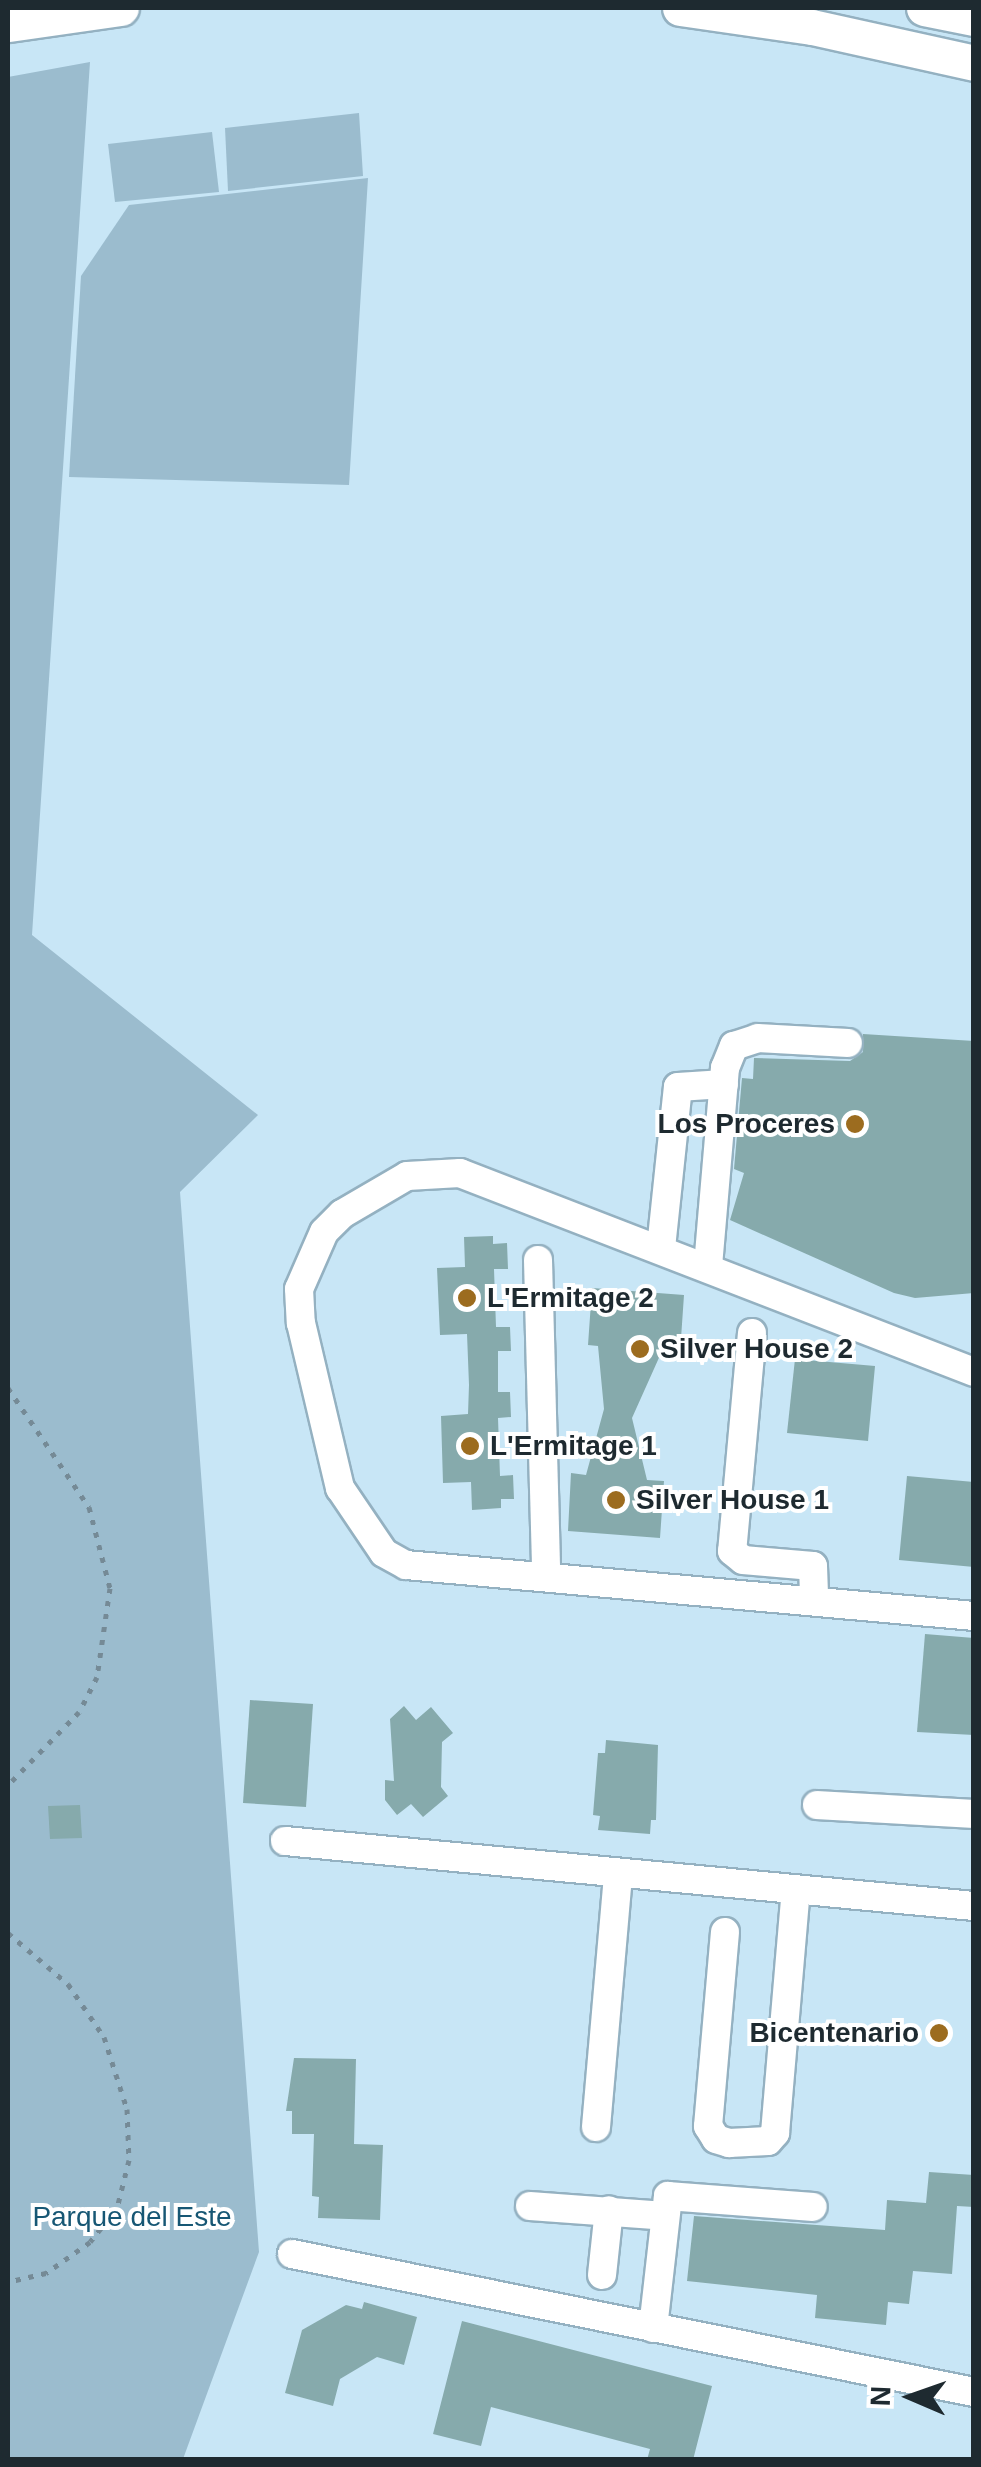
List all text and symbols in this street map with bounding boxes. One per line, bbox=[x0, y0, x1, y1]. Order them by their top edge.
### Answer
place label: Los Proceres bbox=[658, 1107, 835, 1141]
marker: Los Proceres bbox=[844, 1113, 866, 1135]
place label: L'Ermitage 2 bbox=[487, 1281, 654, 1315]
marker: L'Ermitage 2 bbox=[456, 1287, 478, 1309]
place label: Silver House 2 bbox=[660, 1332, 853, 1366]
marker: Silver House 2 bbox=[629, 1338, 651, 1360]
place label: L'Ermitage 1 bbox=[490, 1429, 657, 1463]
marker: L'Ermitage 1 bbox=[459, 1435, 481, 1457]
place label: Silver House 1 bbox=[636, 1483, 829, 1517]
marker: Silver House 1 bbox=[605, 1489, 627, 1511]
place label: Bicentenario bbox=[749, 2016, 919, 2050]
marker: Bicentenario bbox=[928, 2022, 950, 2044]
park label: Parque del Este bbox=[32, 2200, 232, 2234]
north arrow bbox=[861, 2347, 961, 2447]
text: N bbox=[865, 2385, 896, 2407]

